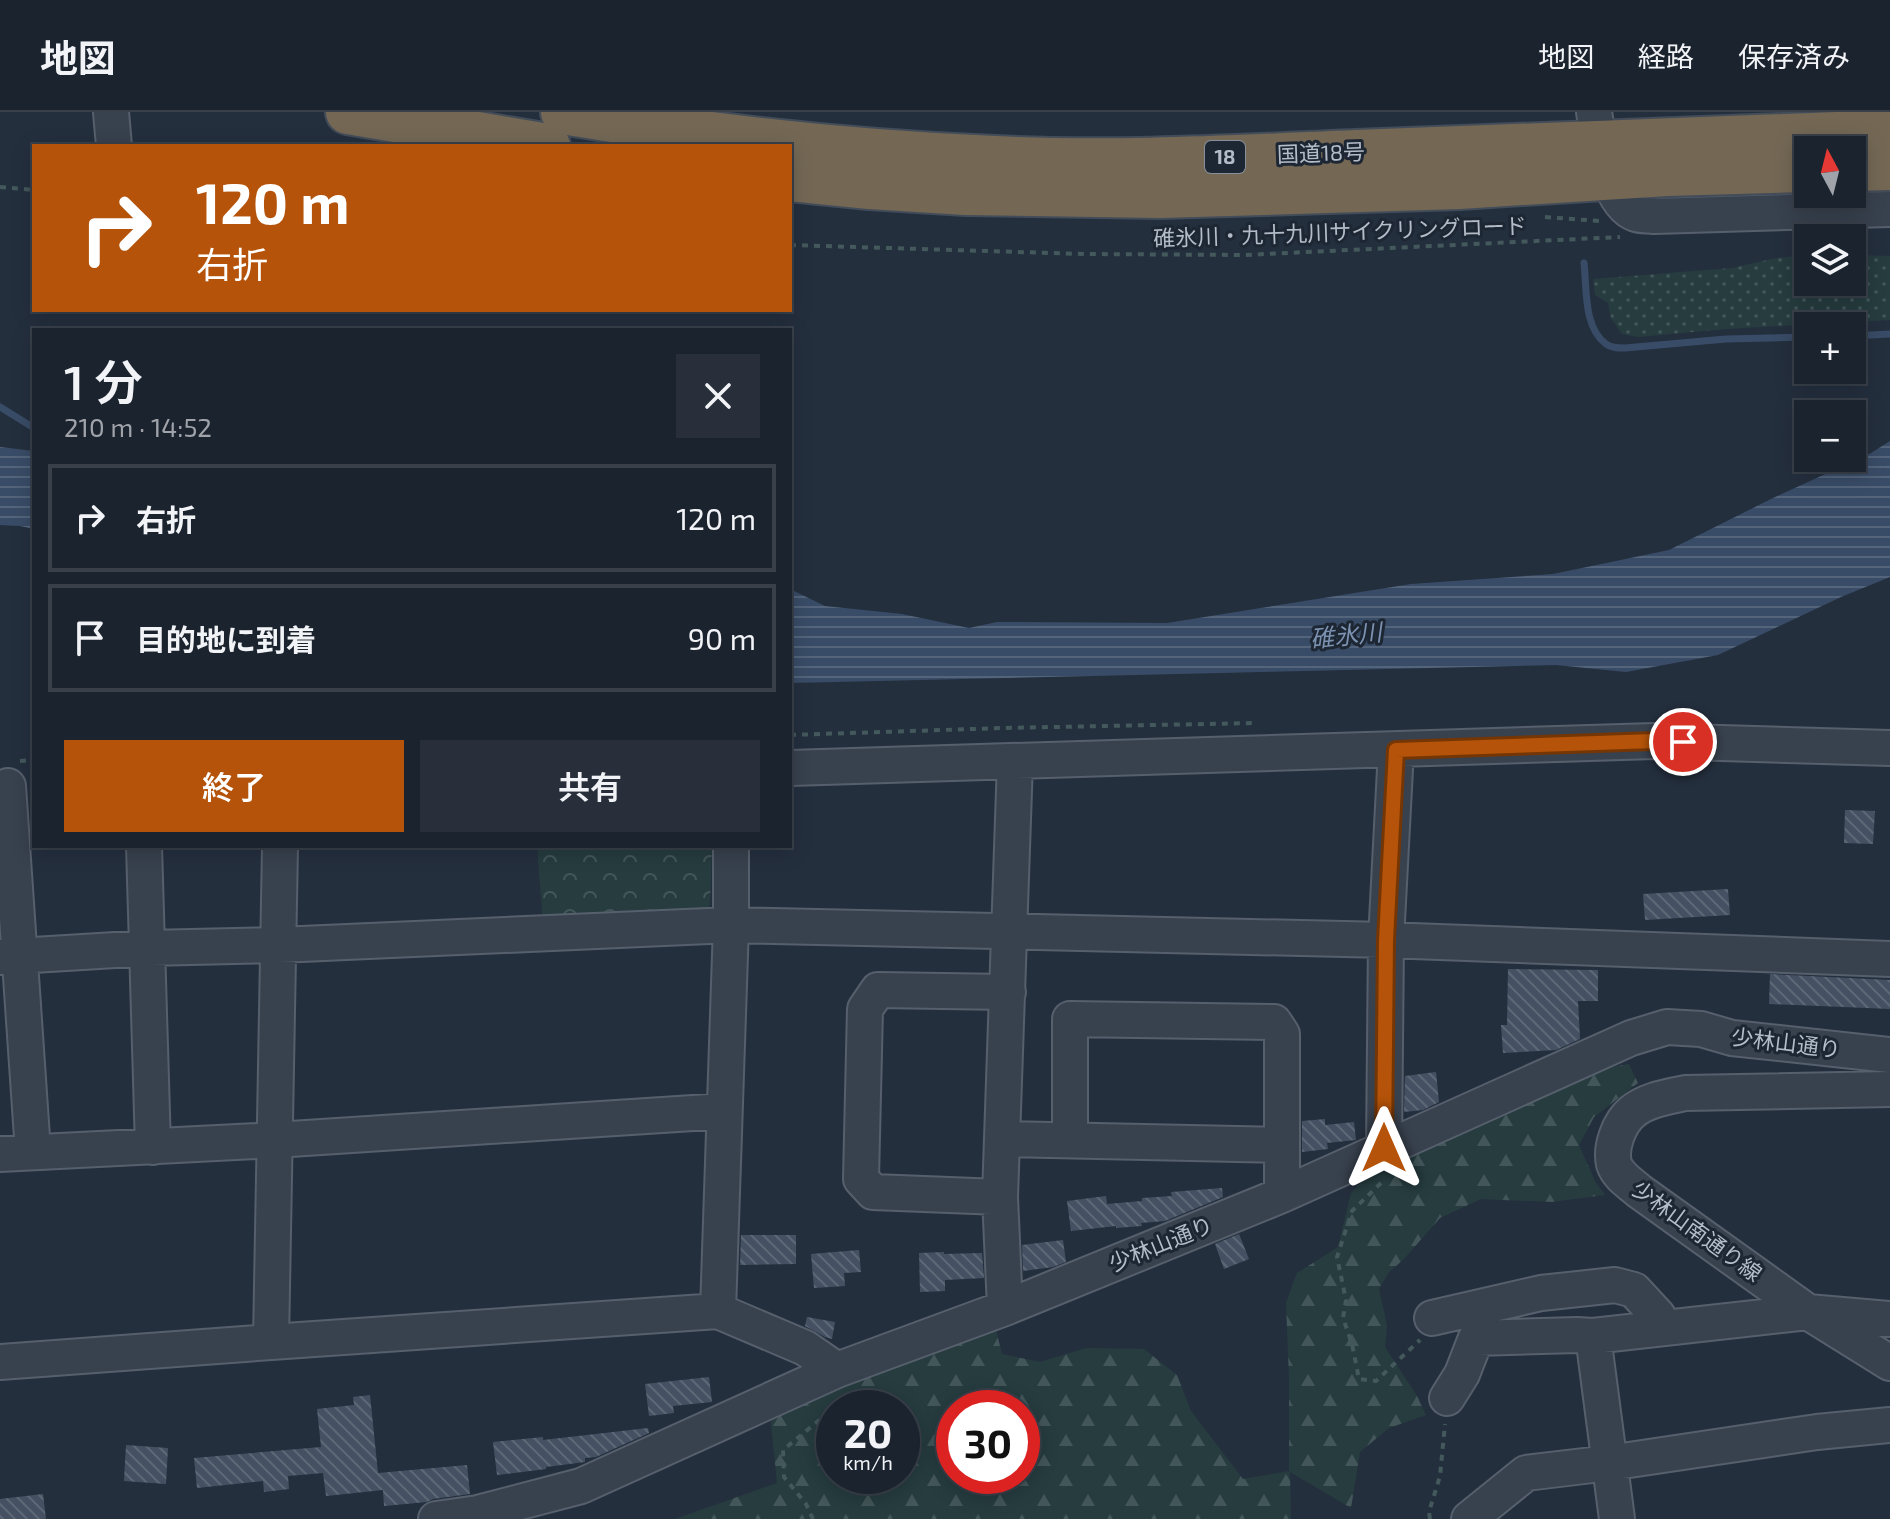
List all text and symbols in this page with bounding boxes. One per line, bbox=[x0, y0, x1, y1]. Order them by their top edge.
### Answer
text: 地図 bbox=[40, 34, 116, 80]
text: 地図 bbox=[1538, 39, 1594, 73]
text: 経路 bbox=[1638, 39, 1694, 73]
text: 保存済み bbox=[1738, 39, 1850, 73]
north arrow bbox=[1794, 136, 1866, 208]
map controls bbox=[1794, 136, 1866, 472]
street label: 国道18号 bbox=[1276, 137, 1365, 167]
road number: 18 bbox=[1205, 141, 1245, 173]
text: 120 m bbox=[196, 168, 350, 235]
icon: right bbox=[64, 176, 168, 280]
street label: 碓氷川・九十九川サイクリングロード bbox=[1153, 211, 1527, 251]
button: layers bbox=[1794, 224, 1866, 296]
text: 右折 bbox=[196, 242, 268, 285]
button: + bbox=[1794, 312, 1866, 384]
text: 1 分 bbox=[64, 352, 143, 410]
button: close bbox=[676, 354, 760, 438]
button: − bbox=[1794, 400, 1866, 472]
text: 210 m · 14:52 bbox=[64, 411, 212, 442]
icon: right bbox=[68, 496, 112, 540]
text: 120 m bbox=[676, 500, 756, 536]
text: 右折 bbox=[136, 501, 196, 537]
icon: arrive bbox=[68, 616, 112, 660]
water label: 碓氷川 bbox=[1309, 616, 1386, 653]
text: 90 m bbox=[688, 620, 756, 656]
text: 目的地に到着 bbox=[136, 621, 316, 657]
pin bbox=[1649, 708, 1717, 776]
icon: arrive bbox=[1661, 720, 1705, 764]
button: 終了 bbox=[64, 740, 404, 832]
button: 共有 bbox=[420, 740, 760, 832]
street label: 少林山通り bbox=[1730, 1022, 1842, 1062]
position arrow bbox=[1342, 1106, 1426, 1190]
street label: 少林山南通り線 bbox=[1628, 1174, 1768, 1286]
street label: 少林山通り bbox=[1105, 1210, 1216, 1276]
speed limit sign: 30 bbox=[936, 1390, 1040, 1494]
text: 20 bbox=[844, 1408, 892, 1456]
text: km/h bbox=[843, 1450, 893, 1474]

